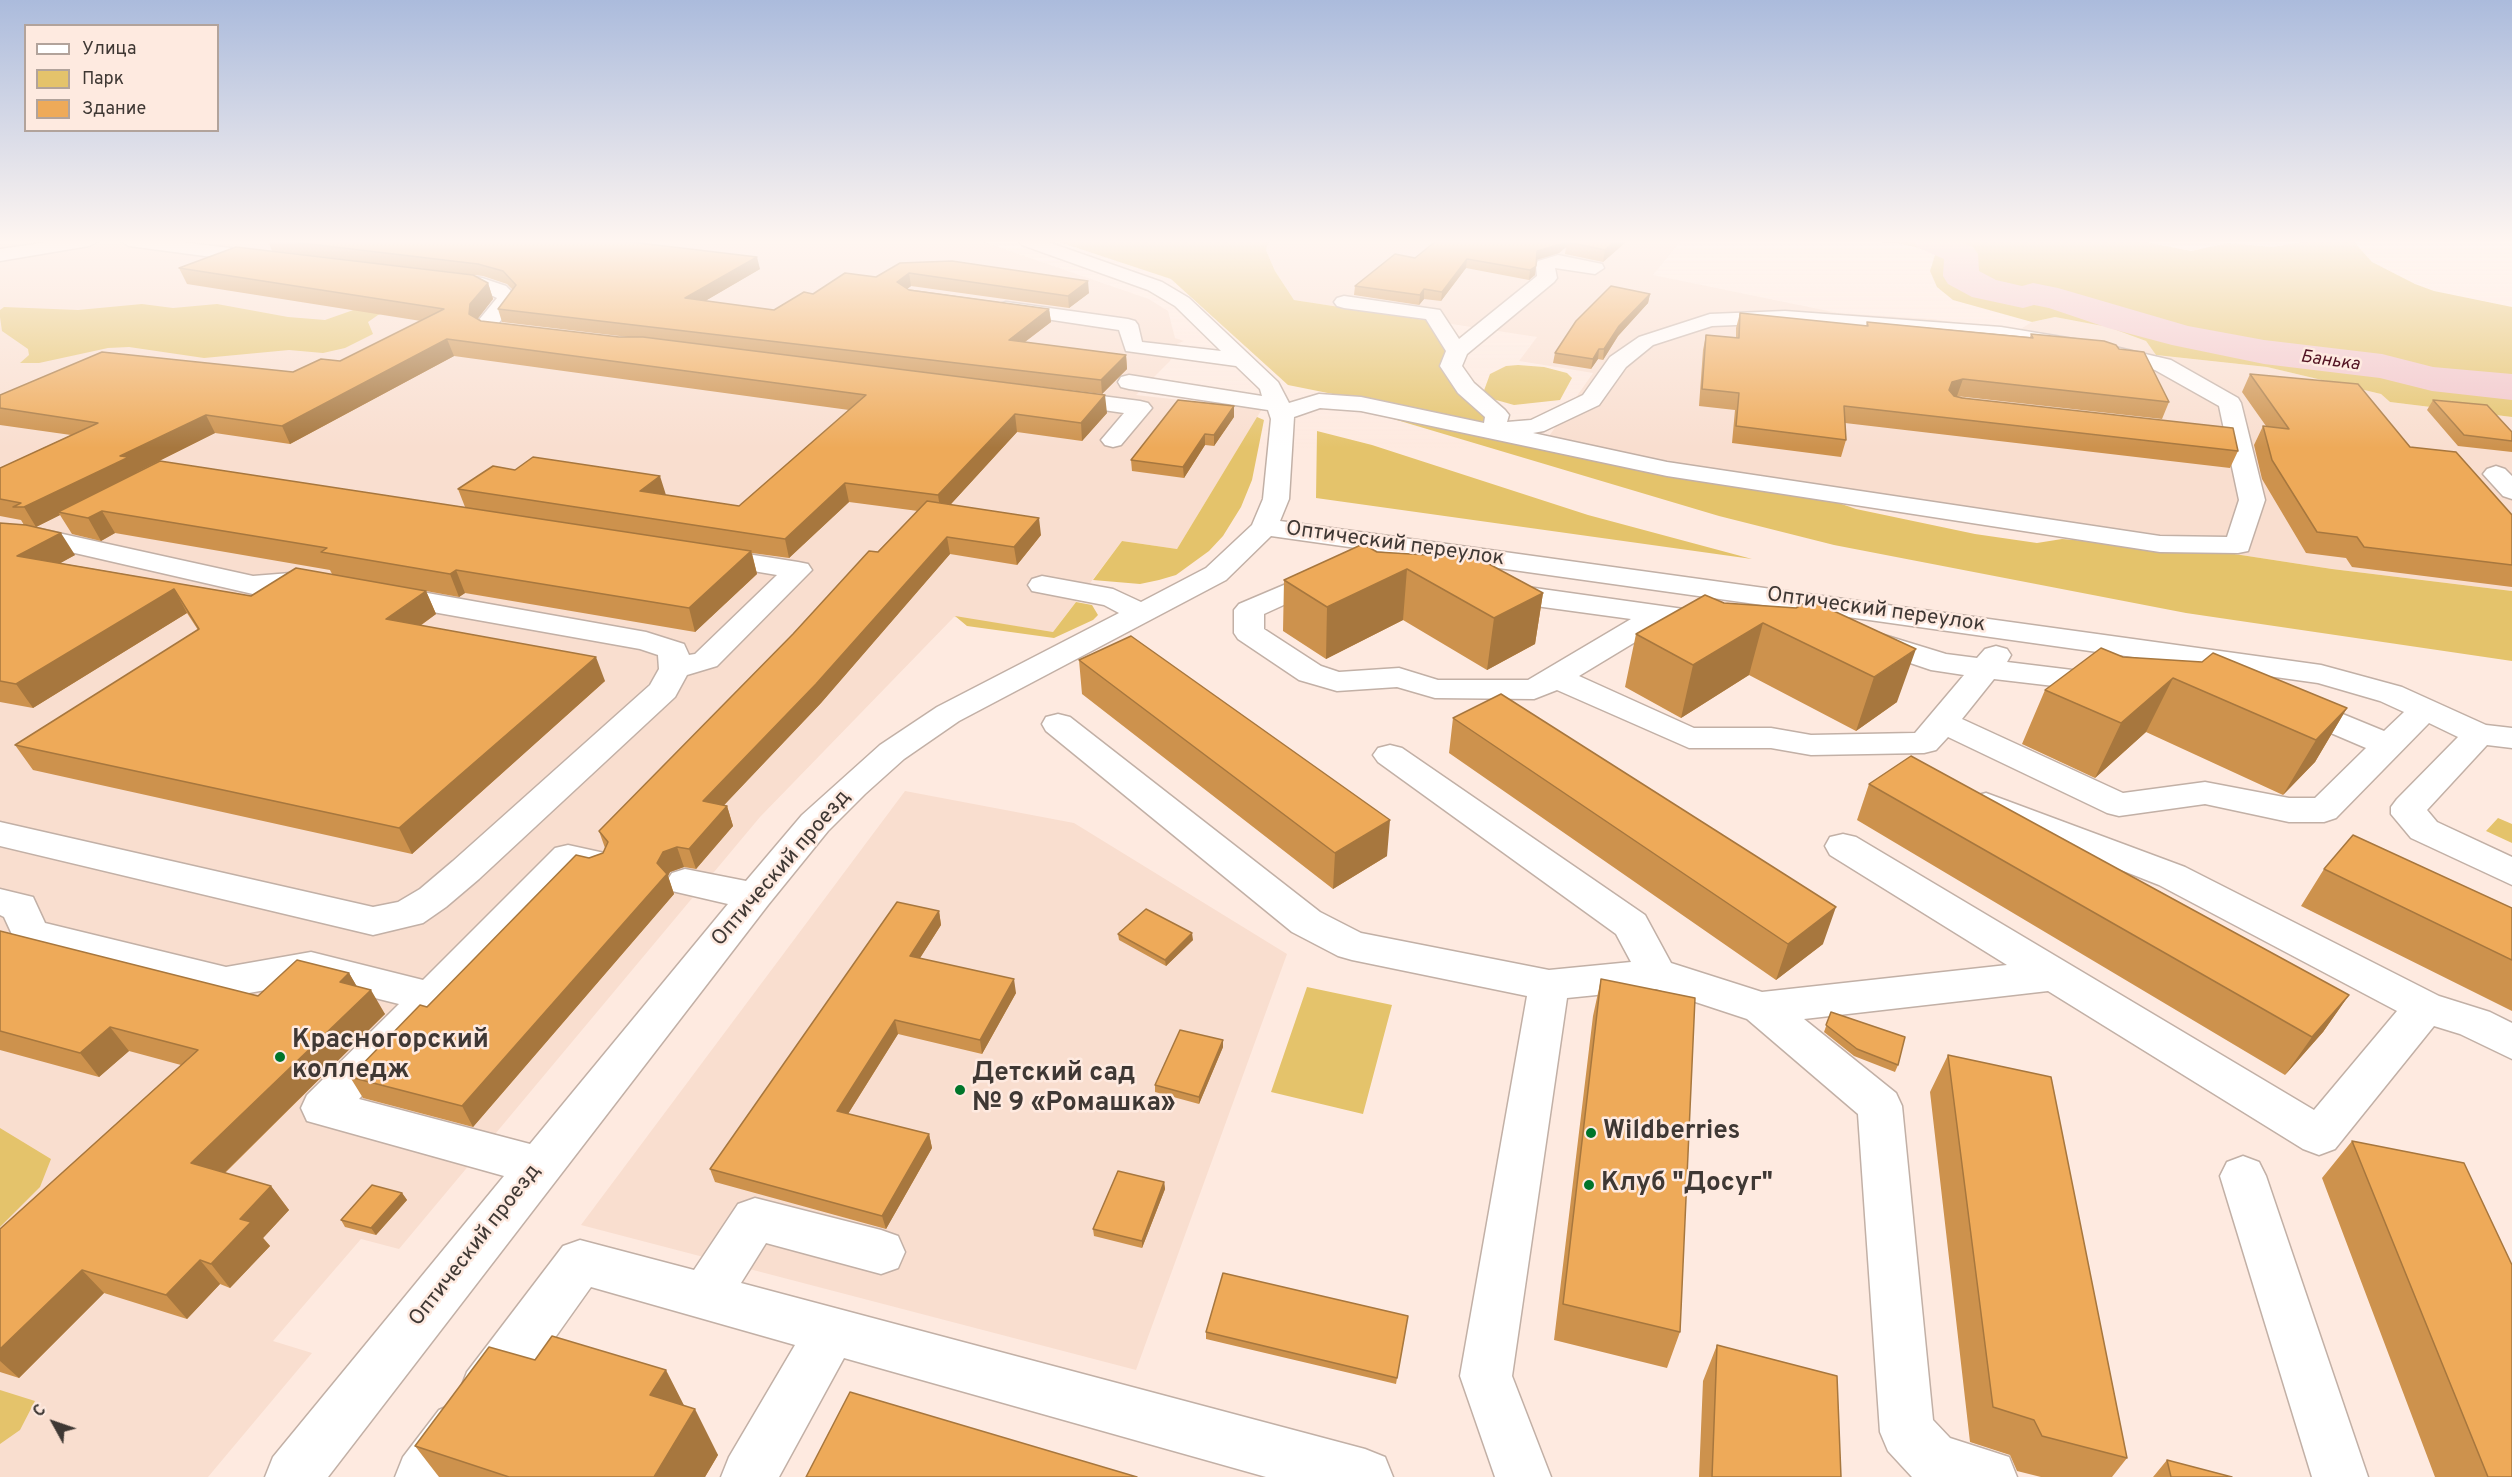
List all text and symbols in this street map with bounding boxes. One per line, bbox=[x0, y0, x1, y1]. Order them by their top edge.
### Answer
legend bbox=[24, 24, 219, 132]
text: Улица bbox=[82, 38, 136, 61]
text: Парк bbox=[82, 68, 124, 91]
text: Здание bbox=[82, 98, 146, 121]
water label: Банька bbox=[2299, 347, 2361, 377]
street label: Оптический переулок bbox=[1284, 517, 1506, 573]
street label: Оптический переулок bbox=[1765, 583, 1987, 639]
street label: Оптический проезд bbox=[707, 786, 857, 952]
place label: Красногорский колледж bbox=[292, 1026, 489, 1088]
marker: Красногорский колледж bbox=[273, 1050, 287, 1064]
place label: Детский сад № 9 «Ромашка» bbox=[972, 1059, 1176, 1120]
marker: Детский сад № 9 «Ромашка» bbox=[953, 1083, 967, 1097]
place label: Wildberries bbox=[1603, 1117, 1740, 1149]
marker: Wildberries bbox=[1584, 1126, 1598, 1140]
street label: Оптический проезд bbox=[405, 1160, 547, 1332]
place label: Клуб "Досуг" bbox=[1601, 1169, 1773, 1201]
marker: Клуб "Досуг" bbox=[1582, 1178, 1596, 1192]
north arrow bbox=[24, 1393, 84, 1453]
text: С bbox=[29, 1401, 51, 1422]

